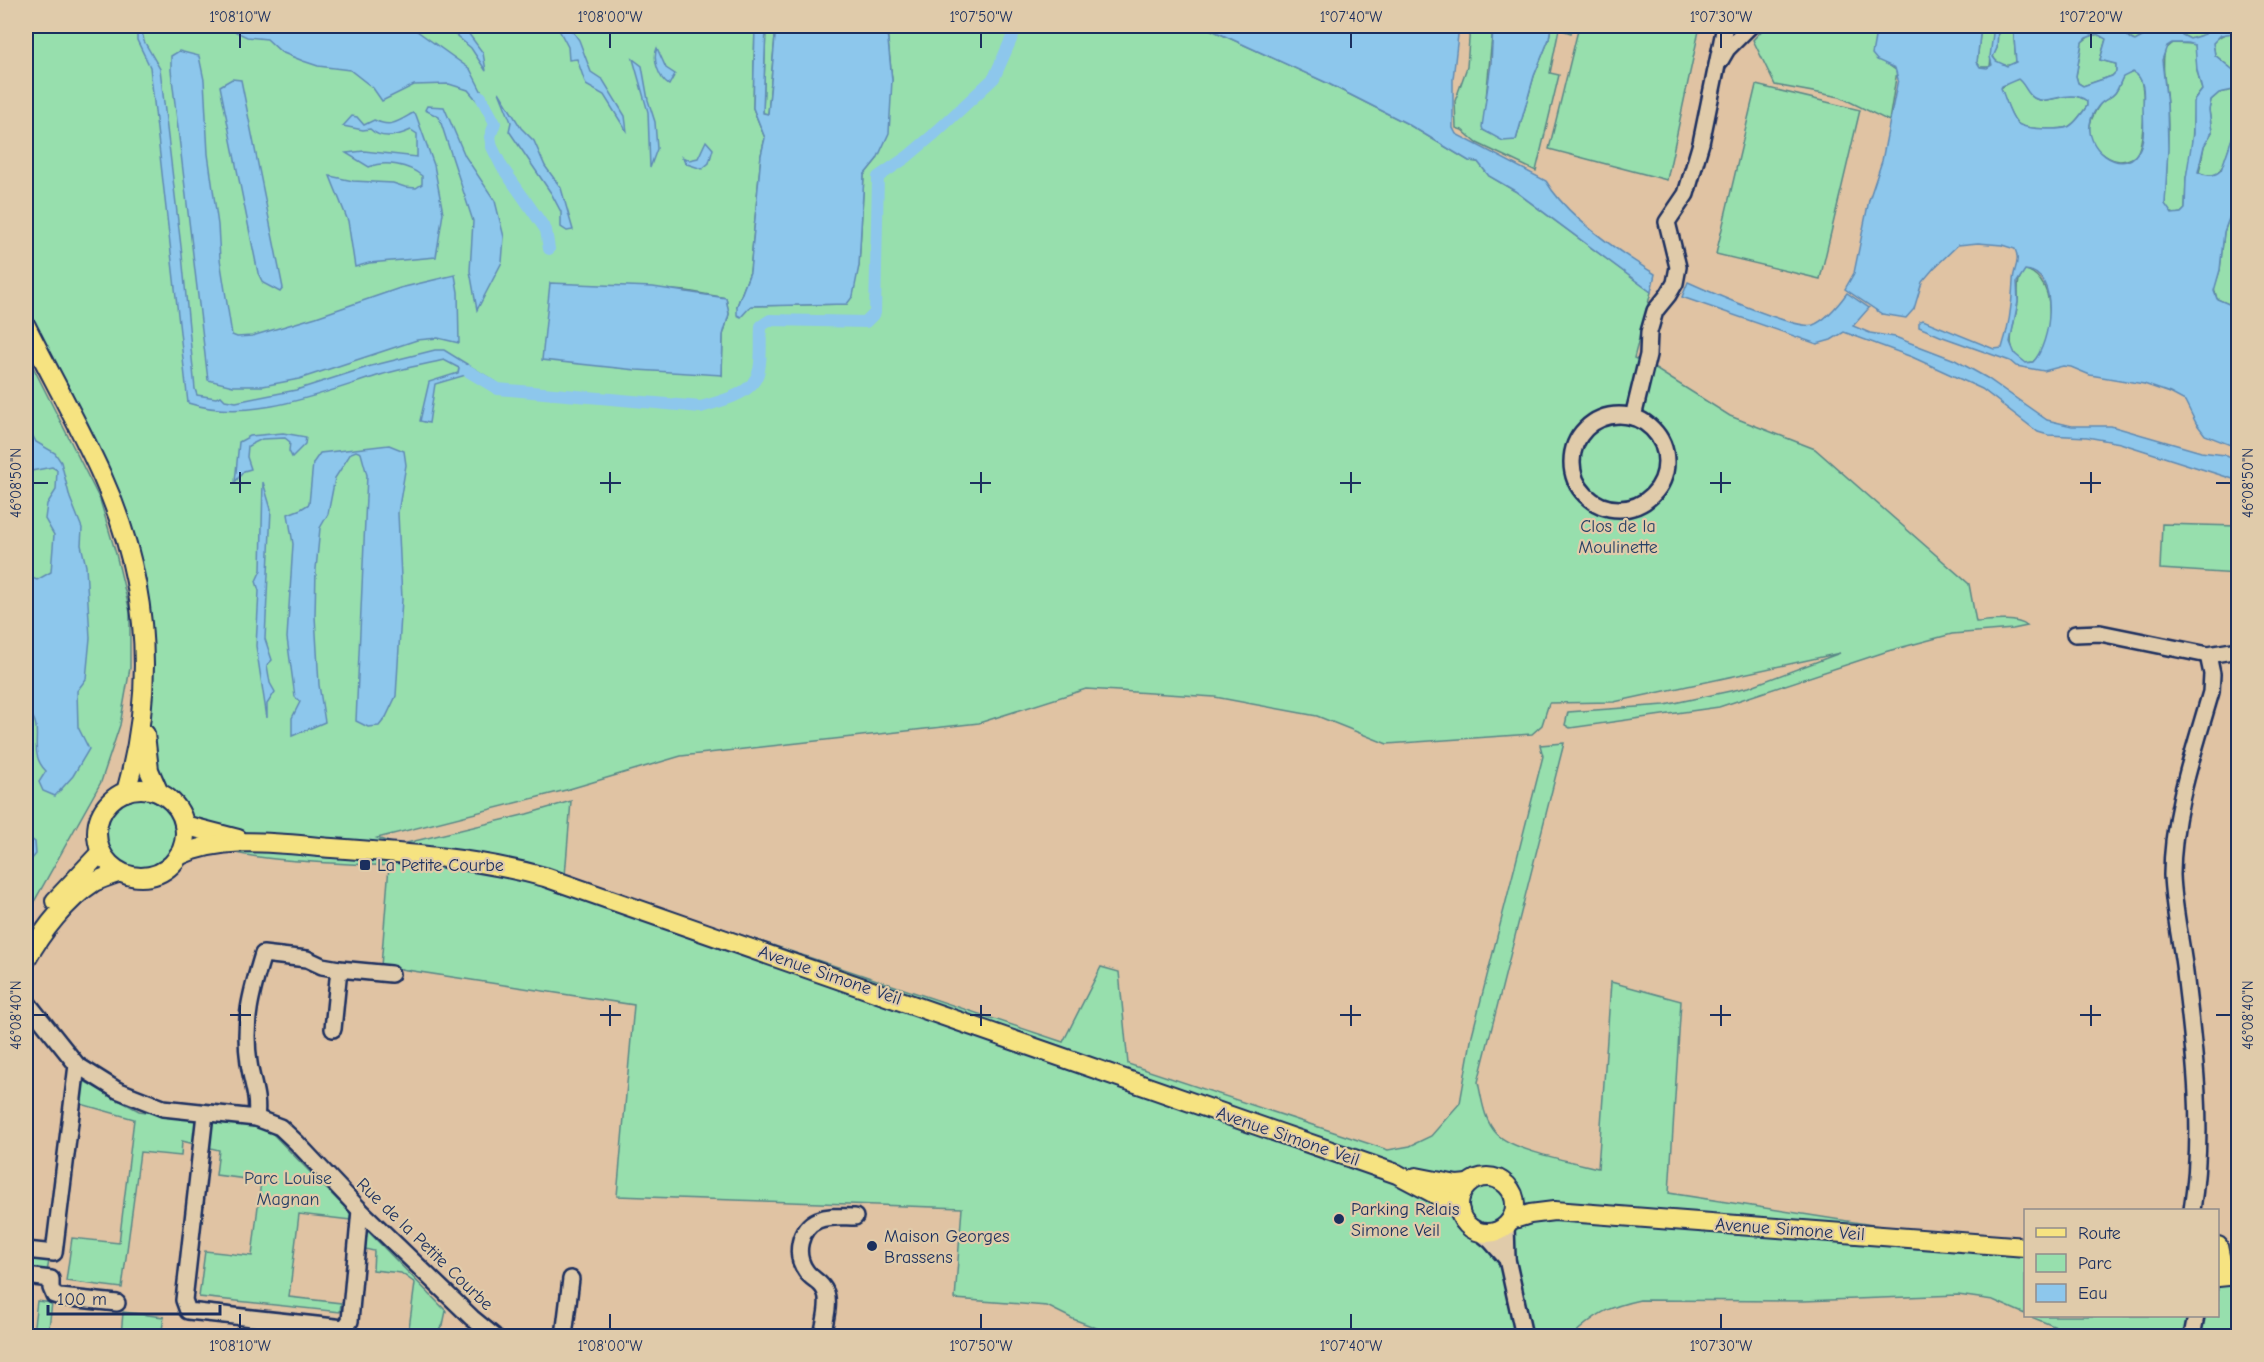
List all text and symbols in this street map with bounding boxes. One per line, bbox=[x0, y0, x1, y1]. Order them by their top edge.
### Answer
text: 1°08'10"W bbox=[209, 8, 271, 26]
text: 1°08'00"W bbox=[578, 8, 642, 26]
text: 1°07'50"W bbox=[949, 8, 1013, 26]
text: 1°07'40"W bbox=[1320, 8, 1382, 26]
text: 1°07'30"W bbox=[1690, 8, 1752, 26]
text: 1°07'20"W bbox=[2060, 8, 2122, 26]
text: 46°08'50"N bbox=[7, 448, 25, 518]
text: 46°08'50"N bbox=[2239, 448, 2257, 518]
park label: Clos de la Moulinette bbox=[1578, 516, 1658, 558]
place label: La Petite Courbe bbox=[377, 855, 504, 876]
marker: La Petite Courbe bbox=[358, 858, 372, 872]
street label: Avenue Simone Veil bbox=[756, 941, 904, 1010]
text: 46°08'40"N bbox=[7, 980, 25, 1050]
text: 46°08'40"N bbox=[2239, 980, 2257, 1050]
street label: Avenue Simone Veil bbox=[1214, 1102, 1362, 1171]
park label: Parc Louise Magnan bbox=[244, 1168, 332, 1210]
street label: Rue de la Petite Courbe bbox=[352, 1174, 497, 1315]
place label: Parking Relais Simone Veil bbox=[1351, 1199, 1459, 1241]
legend bbox=[2024, 1209, 2219, 1317]
marker: Parking Relais Simone Veil bbox=[1332, 1212, 1346, 1226]
street label: Avenue Simone Veil bbox=[1714, 1214, 1865, 1245]
text: Route bbox=[2078, 1223, 2121, 1244]
place label: Maison Georges Brassens bbox=[884, 1226, 1009, 1268]
marker: Maison Georges Brassens bbox=[865, 1239, 879, 1253]
text: Parc bbox=[2078, 1253, 2112, 1274]
scale bar bbox=[48, 1278, 220, 1316]
text: Eau bbox=[2078, 1283, 2107, 1304]
text: 100 m bbox=[57, 1289, 107, 1310]
text: 1°08'10"W bbox=[209, 1337, 271, 1355]
text: 1°08'00"W bbox=[578, 1337, 642, 1355]
text: 1°07'50"W bbox=[949, 1337, 1013, 1355]
text: 1°07'40"W bbox=[1320, 1337, 1382, 1355]
text: 1°07'30"W bbox=[1690, 1337, 1752, 1355]

